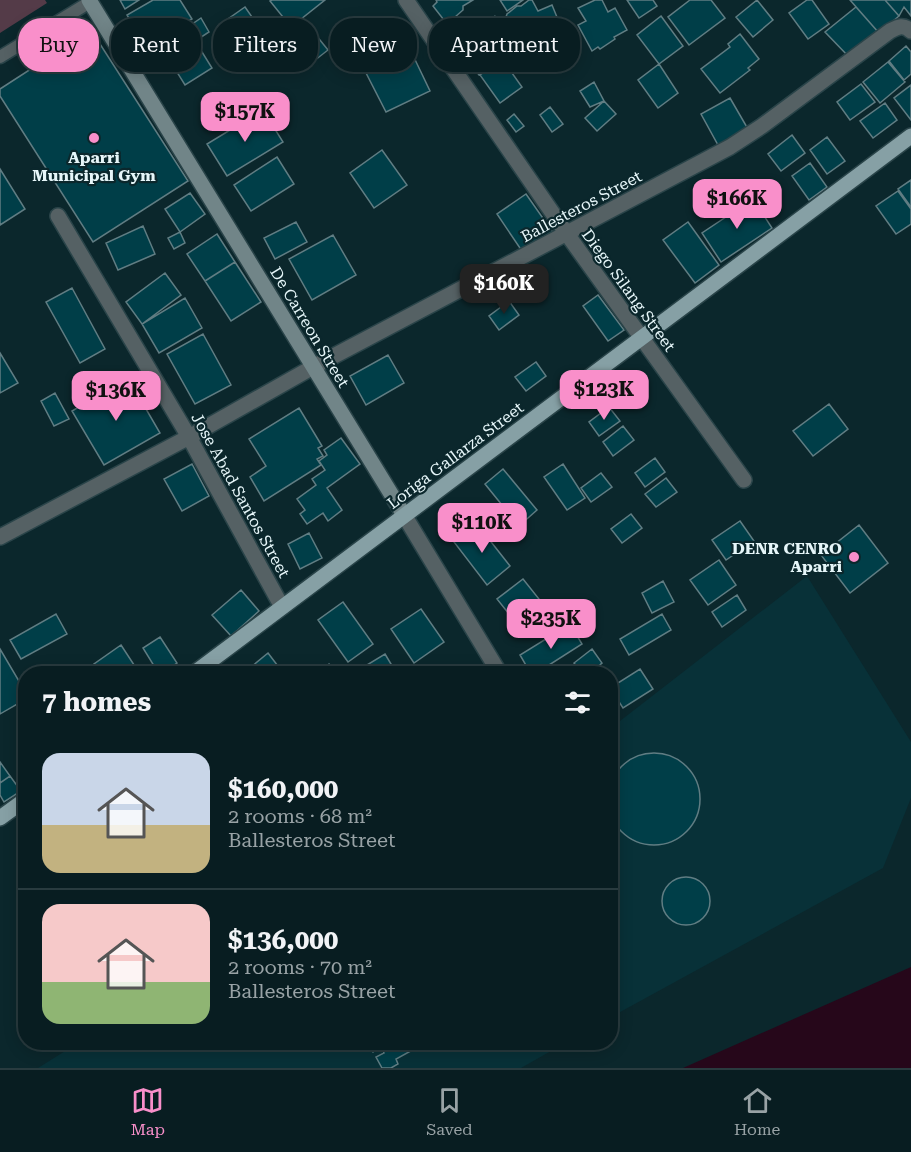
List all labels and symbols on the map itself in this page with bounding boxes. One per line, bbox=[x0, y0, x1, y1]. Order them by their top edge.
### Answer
pin: $157K bbox=[203, 92, 287, 143]
marker: Aparri Municipal Gym bbox=[87, 131, 101, 145]
place label: Aparri Municipal Gym bbox=[32, 148, 156, 185]
street label: Ballesteros Street bbox=[518, 167, 645, 246]
pin: $166K bbox=[695, 179, 779, 230]
street label: Diego Silang Street bbox=[578, 225, 679, 355]
street label: De Carreon Street bbox=[266, 263, 353, 391]
pin: $160K bbox=[462, 264, 546, 315]
pin: $123K bbox=[562, 370, 646, 421]
pin: $136K bbox=[74, 371, 158, 422]
street label: Loriga Gallarza Street bbox=[383, 398, 527, 513]
street label: Jose Abad Santos Street bbox=[187, 409, 294, 581]
pin: $110K bbox=[440, 503, 524, 554]
place label: DENR CENRO Aparri bbox=[732, 539, 843, 576]
marker: DENR CENRO Aparri bbox=[847, 550, 861, 564]
pin: $235K bbox=[509, 599, 593, 650]

